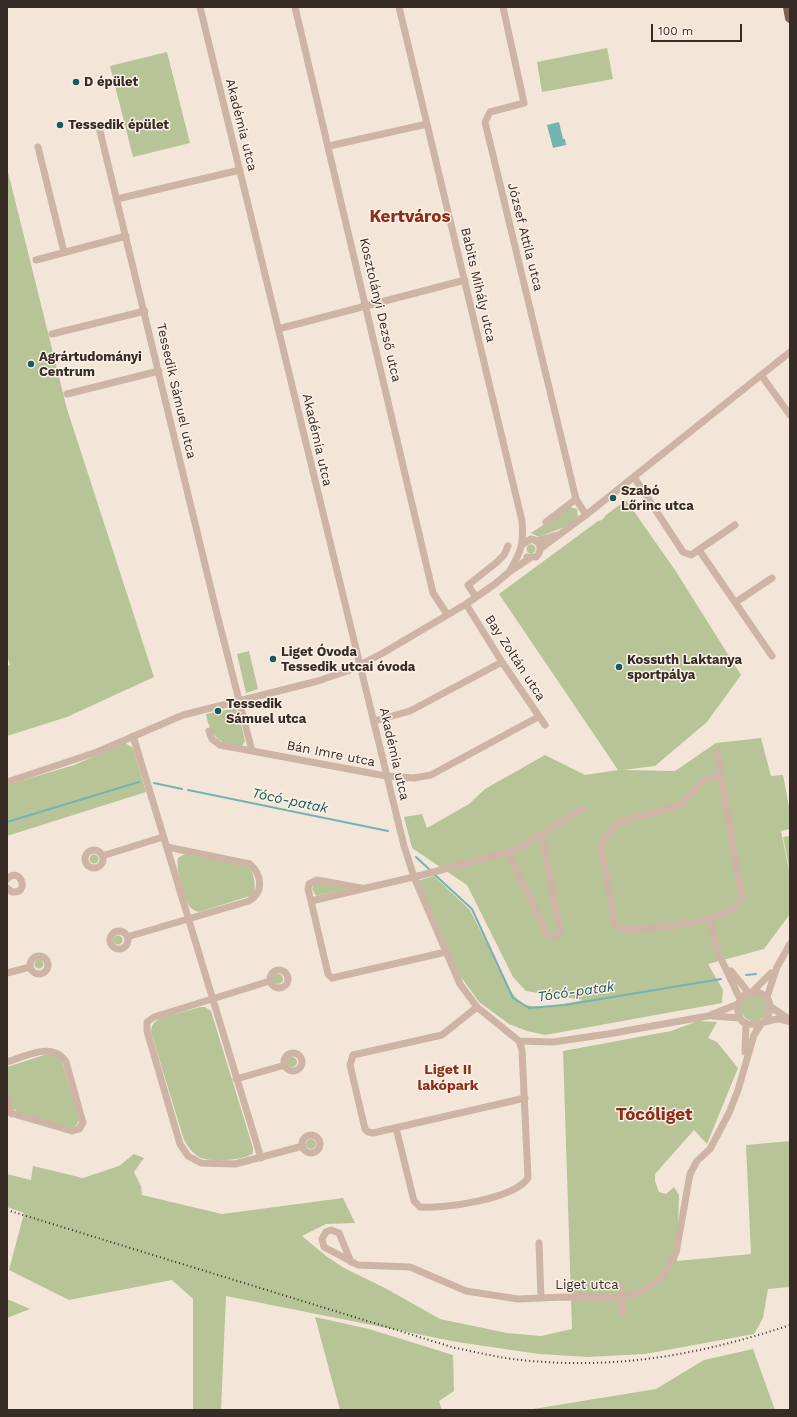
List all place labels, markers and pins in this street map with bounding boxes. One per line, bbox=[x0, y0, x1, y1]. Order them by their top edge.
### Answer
place label: D épület bbox=[84, 74, 138, 90]
marker: D épület bbox=[71, 77, 81, 87]
place label: Tessedik épület bbox=[68, 117, 169, 133]
marker: Tessedik épület bbox=[55, 120, 65, 130]
place label: Agrártudományi Centrum bbox=[39, 349, 142, 380]
marker: Agrártudományi Centrum bbox=[26, 359, 36, 369]
place label: Szabó Lőrinc utca bbox=[621, 483, 694, 514]
marker: Szabó Lőrinc utca bbox=[608, 493, 618, 503]
place label: Liget Óvoda Tessedik utcai óvoda bbox=[281, 644, 415, 675]
place label: Kossuth Laktanya sportpálya bbox=[627, 652, 742, 683]
marker: Liget Óvoda Tessedik utcai óvoda bbox=[268, 654, 278, 664]
marker: Kossuth Laktanya sportpálya bbox=[614, 662, 624, 672]
place label: Tessedik Sámuel utca bbox=[226, 696, 306, 727]
marker: Tessedik Sámuel utca bbox=[213, 706, 223, 716]

